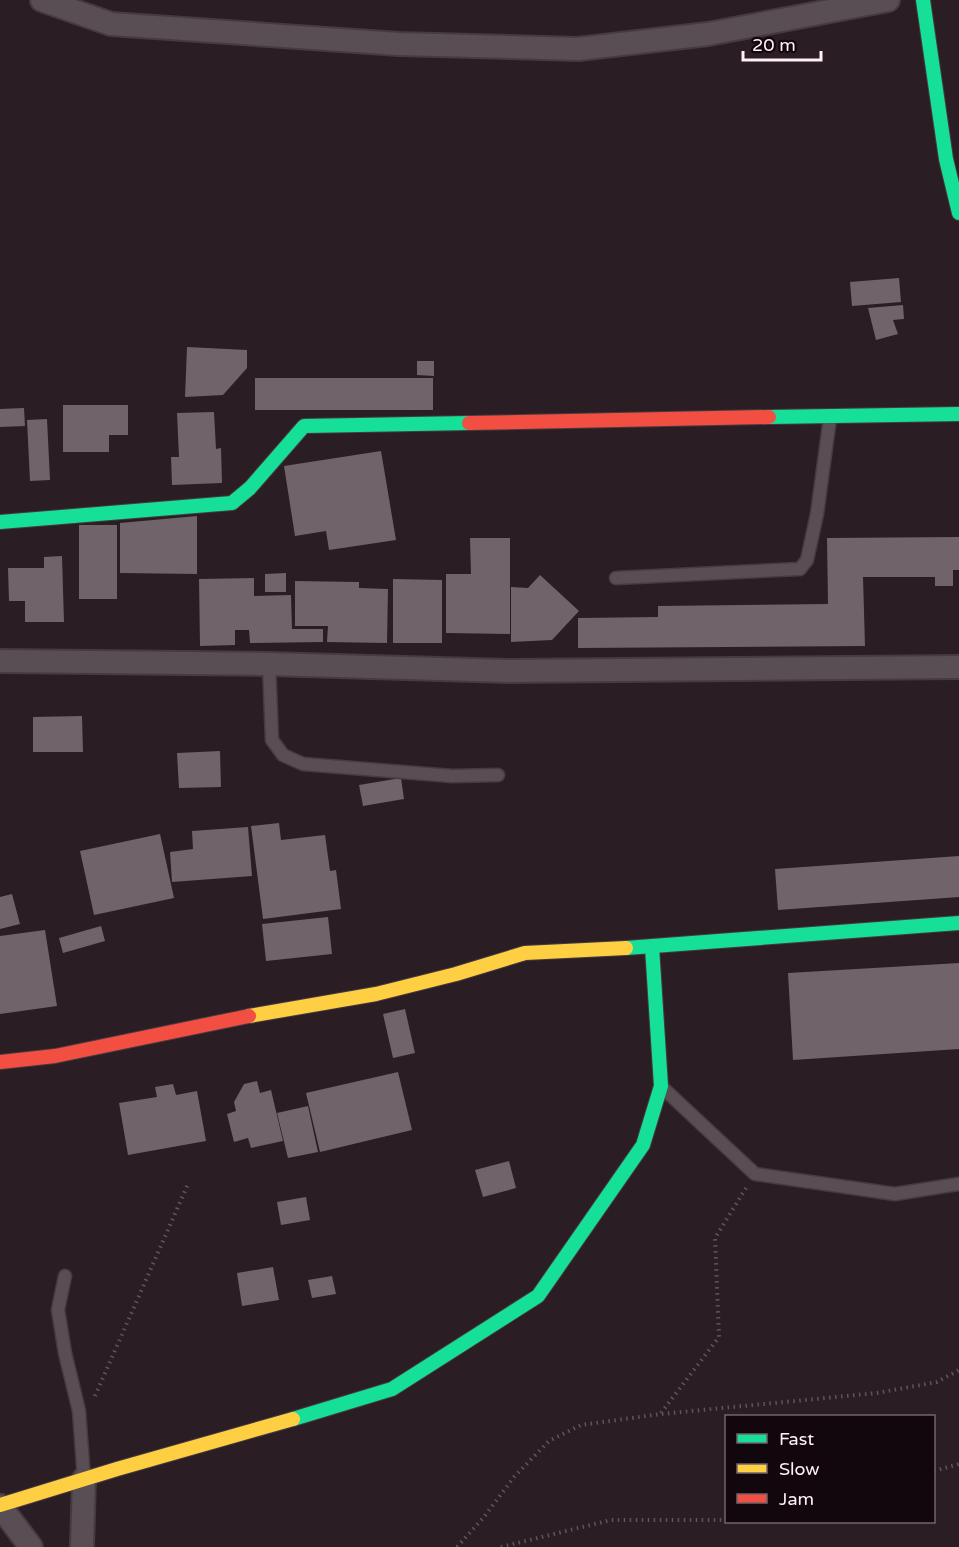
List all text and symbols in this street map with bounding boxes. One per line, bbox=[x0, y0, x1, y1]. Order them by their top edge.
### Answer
scale bar bbox=[743, 24, 821, 62]
text: 20 m bbox=[752, 34, 796, 56]
legend bbox=[725, 1415, 935, 1523]
text: Fast bbox=[779, 1428, 814, 1450]
text: Slow bbox=[779, 1458, 820, 1480]
text: Jam bbox=[779, 1488, 814, 1510]

